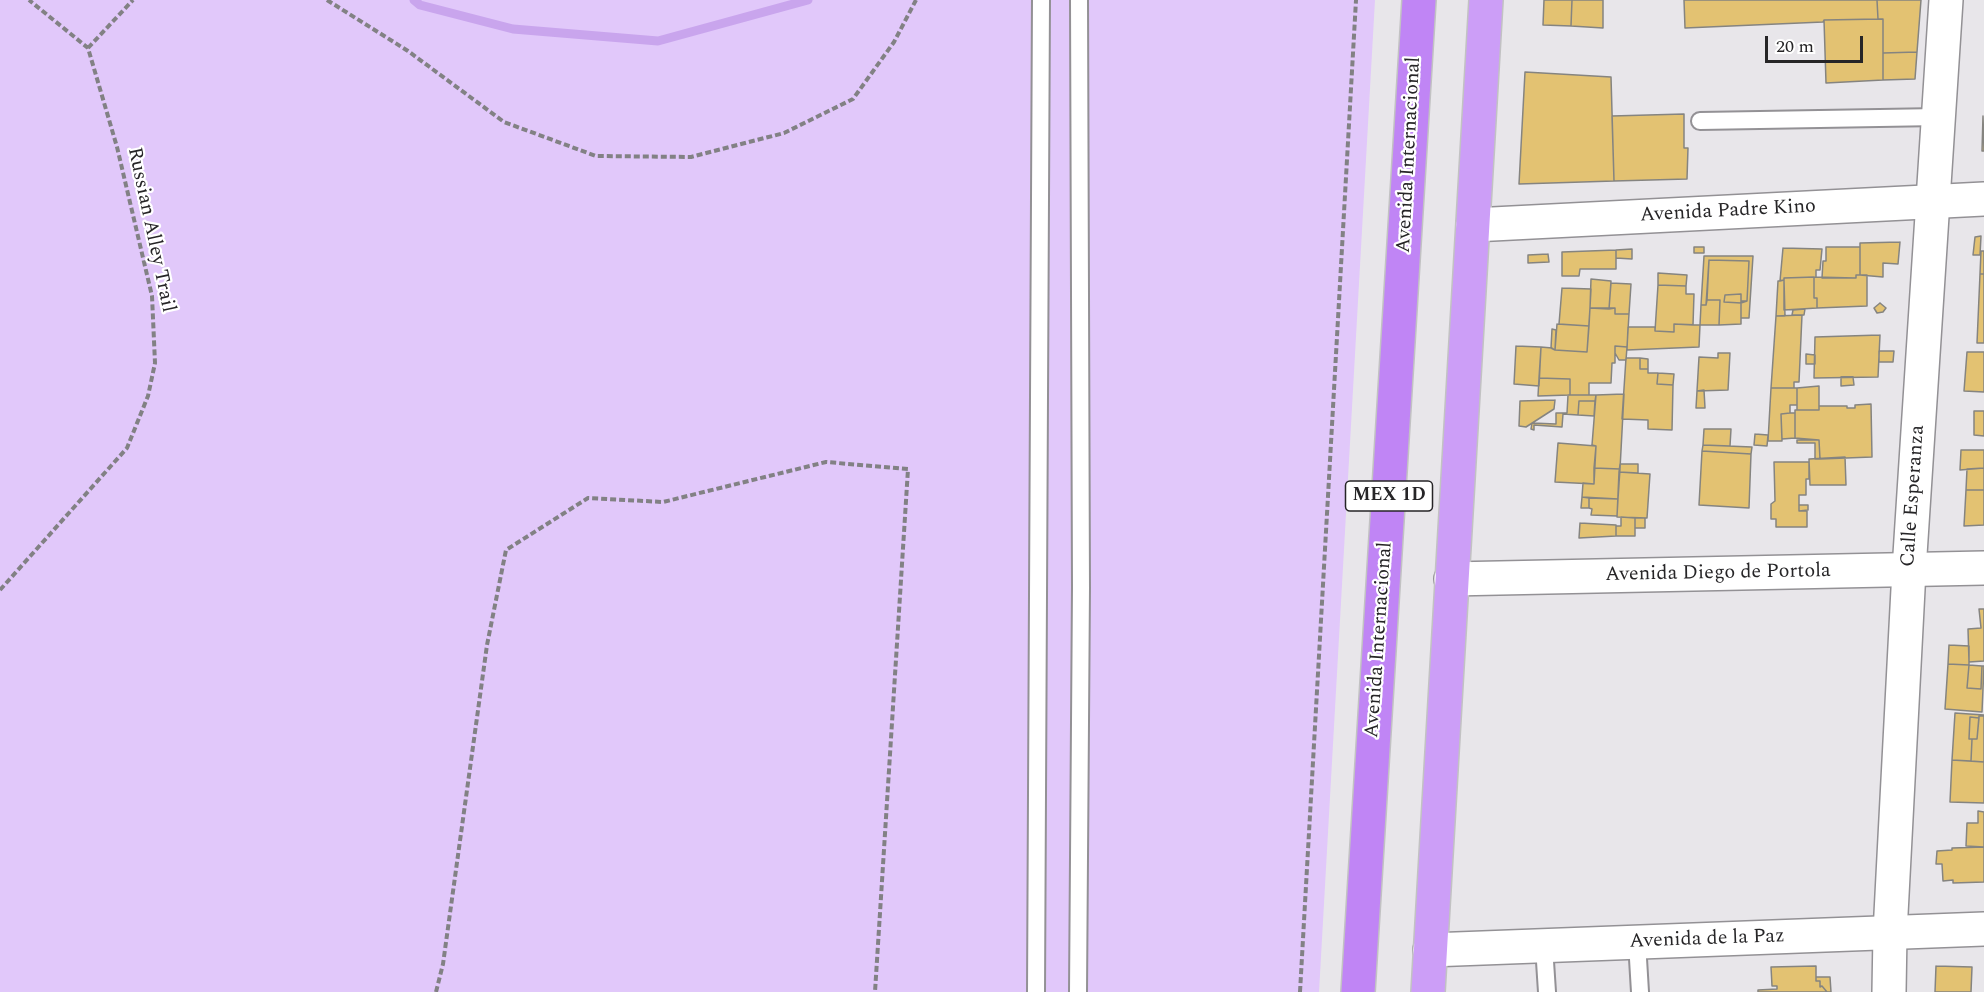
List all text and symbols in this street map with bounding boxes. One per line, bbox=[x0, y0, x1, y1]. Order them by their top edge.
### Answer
scale bar bbox=[1768, 24, 1866, 62]
text: 20 m bbox=[1776, 33, 1814, 60]
street label: Avenida Internacional bbox=[1393, 56, 1427, 254]
street label: Russian Alley Trail bbox=[121, 145, 179, 315]
street label: Avenida Padre Kino bbox=[1639, 195, 1817, 229]
street label: Calle Esperanza bbox=[1897, 424, 1931, 568]
road number: MEX 1D bbox=[1346, 481, 1432, 511]
street label: Avenida Internacional bbox=[1361, 541, 1399, 739]
street label: Avenida Diego de Portola bbox=[1605, 560, 1831, 588]
street label: Avenida de la Paz bbox=[1629, 925, 1785, 955]

